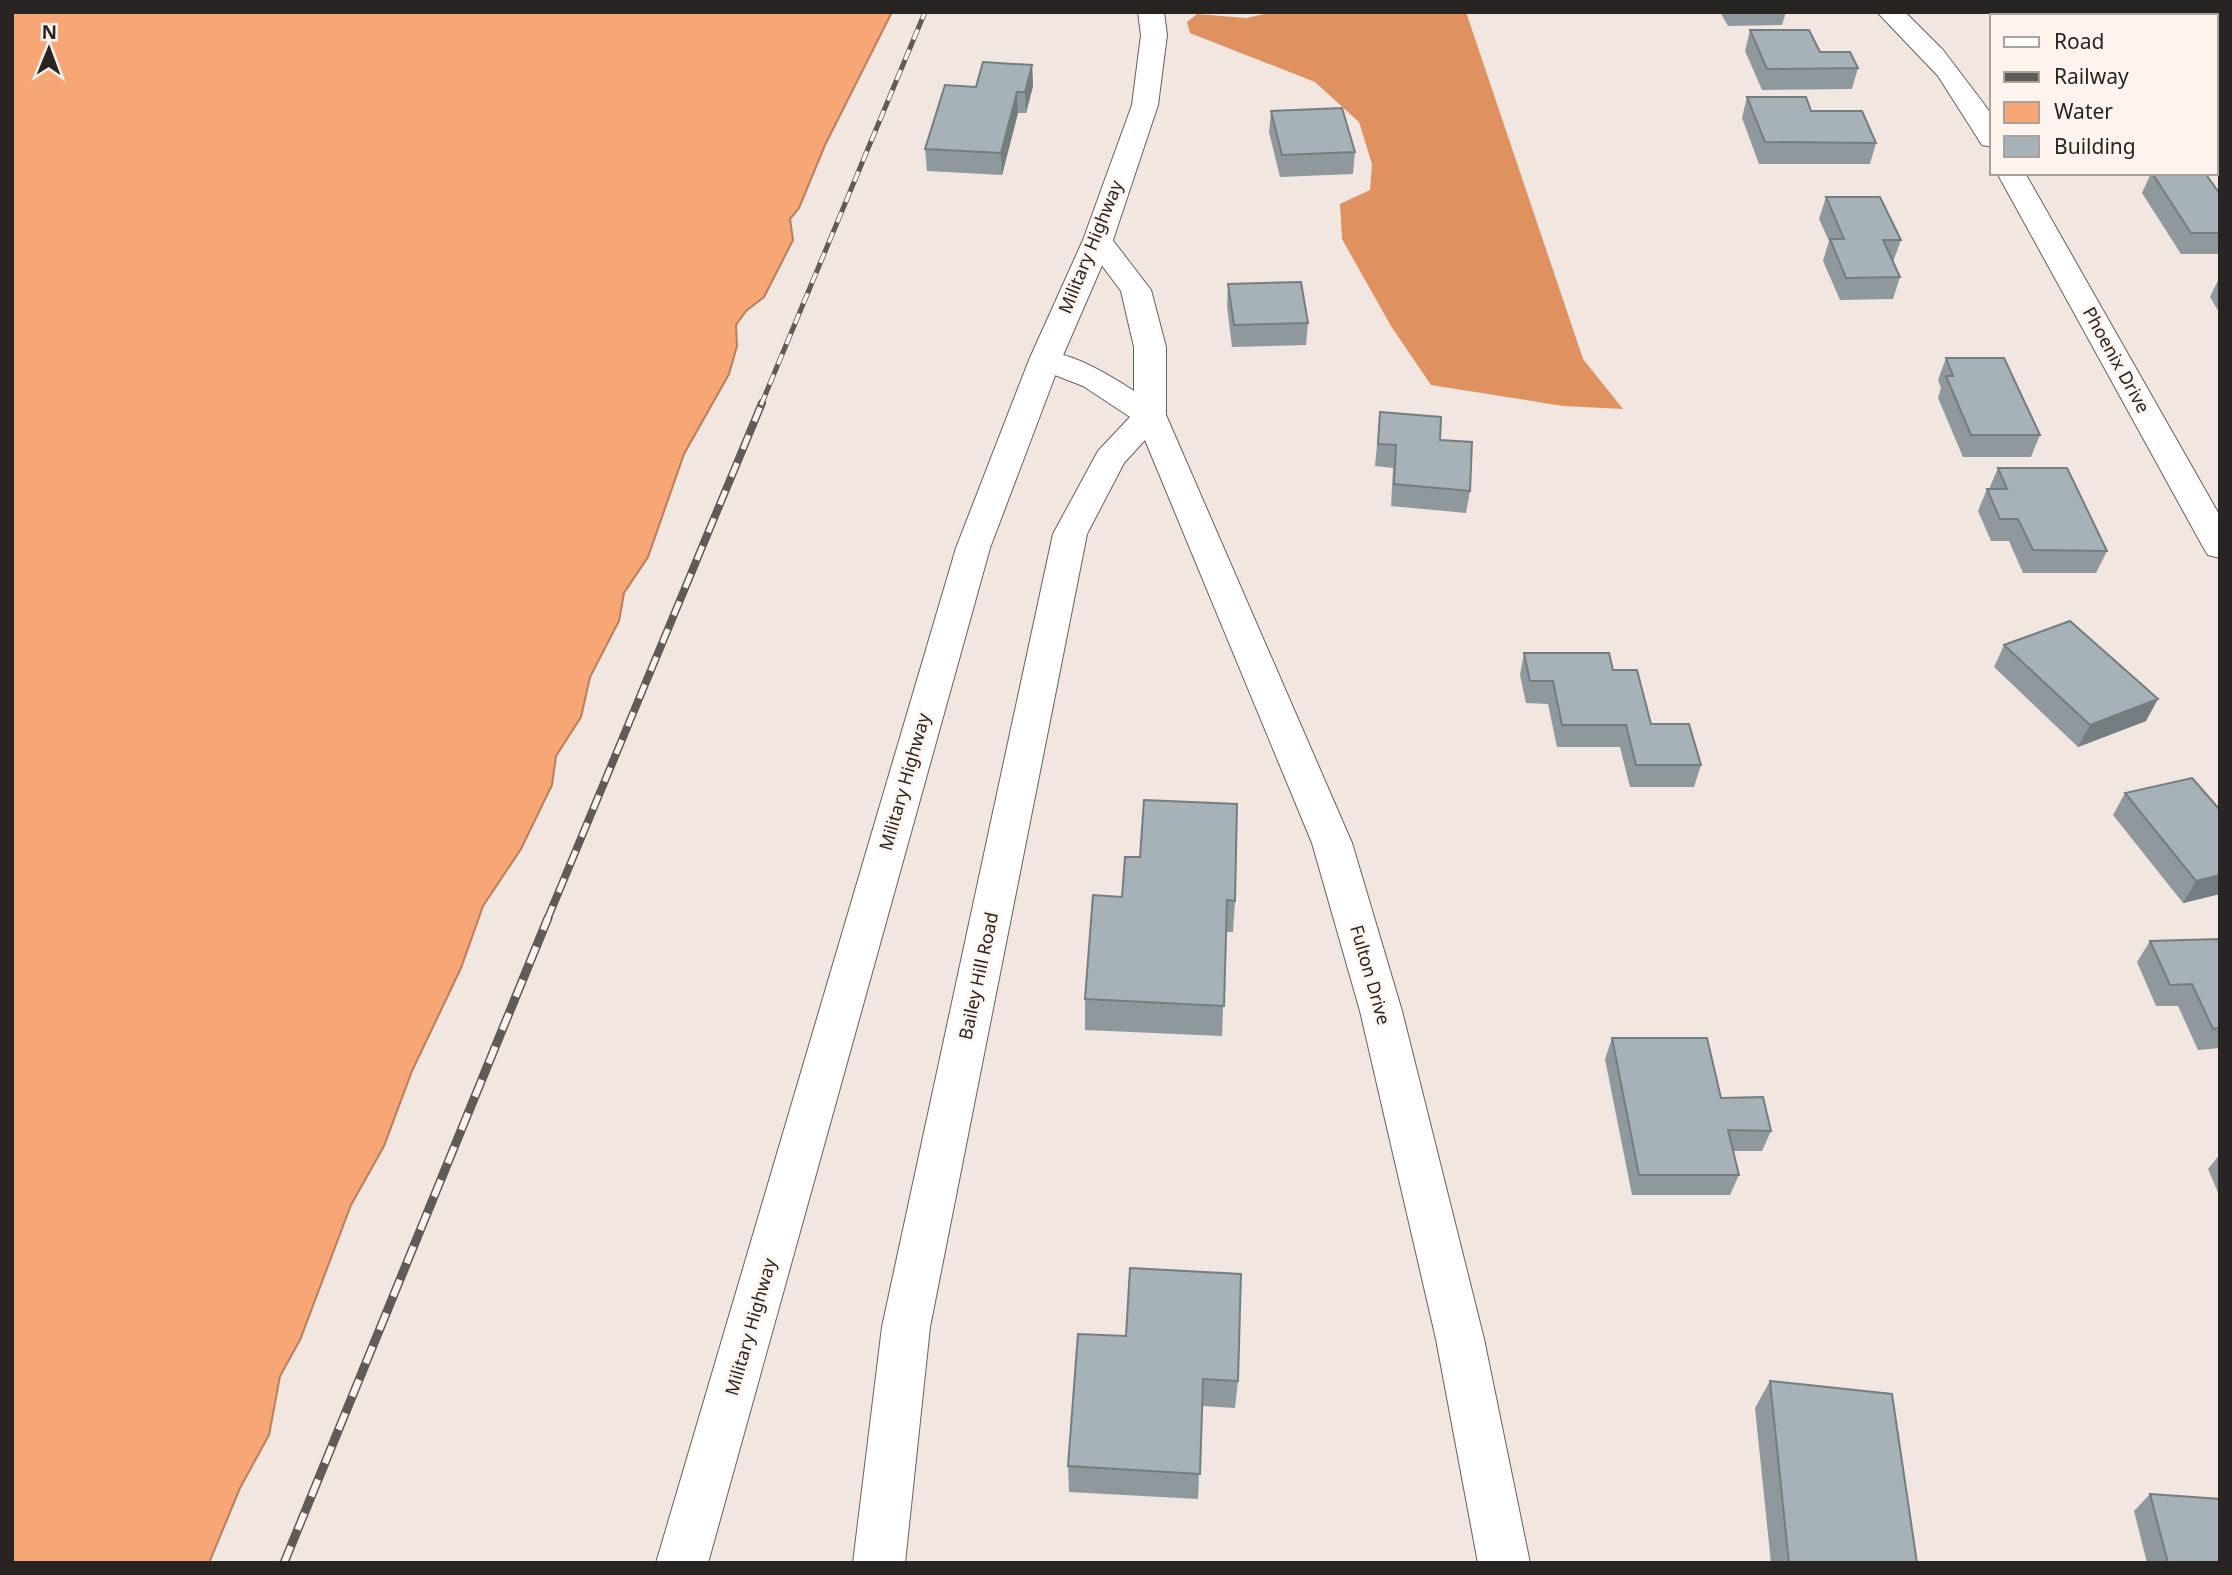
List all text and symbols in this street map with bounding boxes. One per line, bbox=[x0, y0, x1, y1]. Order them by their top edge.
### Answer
north arrow bbox=[14, 14, 84, 84]
legend bbox=[1990, 14, 2218, 175]
text: N bbox=[41, 19, 57, 45]
text: Road bbox=[2054, 27, 2104, 55]
text: Railway bbox=[2054, 62, 2129, 90]
text: Water bbox=[2054, 97, 2113, 125]
text: Building bbox=[2054, 132, 2136, 160]
street label: Military Highway bbox=[1052, 176, 1128, 317]
street label: Phoenix Drive bbox=[2078, 302, 2156, 417]
street label: Military Highway bbox=[873, 709, 935, 853]
street label: Bailey Hill Road bbox=[953, 910, 1003, 1042]
street label: Fulton Drive bbox=[1345, 922, 1397, 1027]
street label: Military Highway bbox=[719, 1254, 781, 1398]

